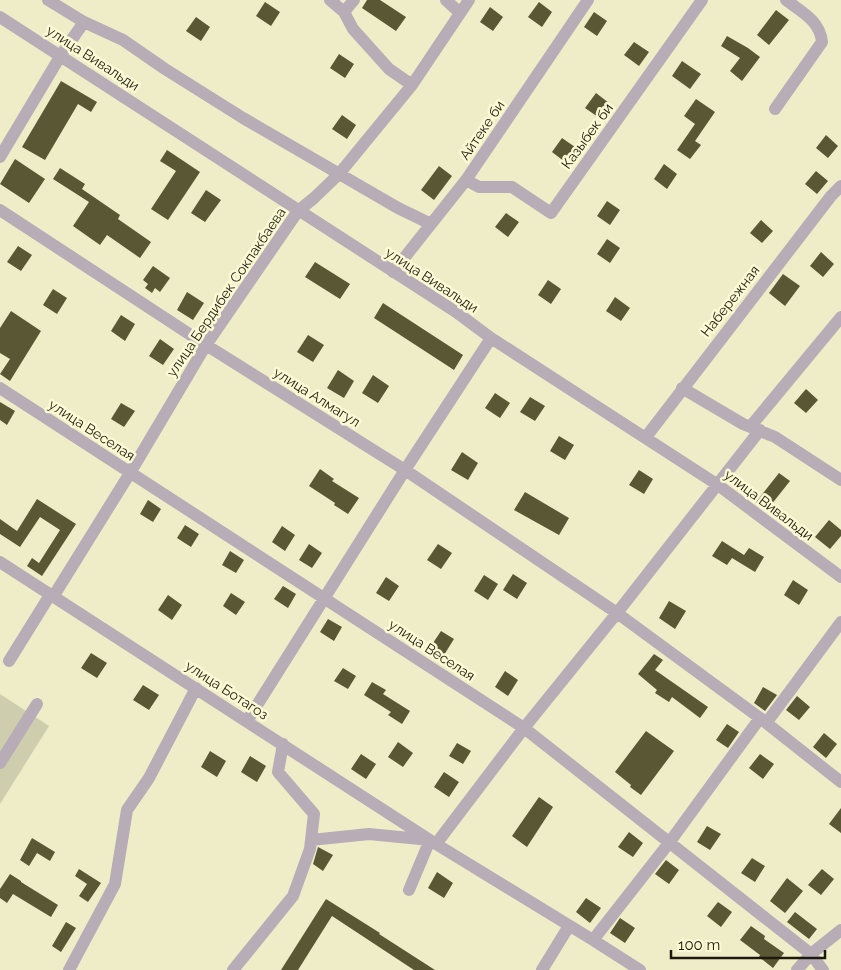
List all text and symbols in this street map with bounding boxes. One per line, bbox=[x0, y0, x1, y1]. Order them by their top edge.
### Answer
street label: улица Вивальди bbox=[44, 22, 142, 94]
street label: Айтеке би bbox=[456, 97, 508, 163]
street label: Казыбек би bbox=[558, 100, 616, 172]
street label: улица Бердибек Сокпакбаева bbox=[163, 204, 289, 380]
street label: улица Вивальди bbox=[383, 244, 481, 316]
street label: Набережная bbox=[697, 262, 763, 340]
street label: улица Алмагул bbox=[271, 364, 363, 430]
street label: улица Веселая bbox=[46, 396, 138, 464]
street label: улица Вивальди bbox=[721, 466, 817, 544]
street label: улица Веселая bbox=[386, 616, 478, 684]
street label: улица Ботагоз bbox=[183, 657, 271, 723]
scale bar bbox=[671, 928, 825, 960]
text: 100 m bbox=[678, 936, 720, 954]

